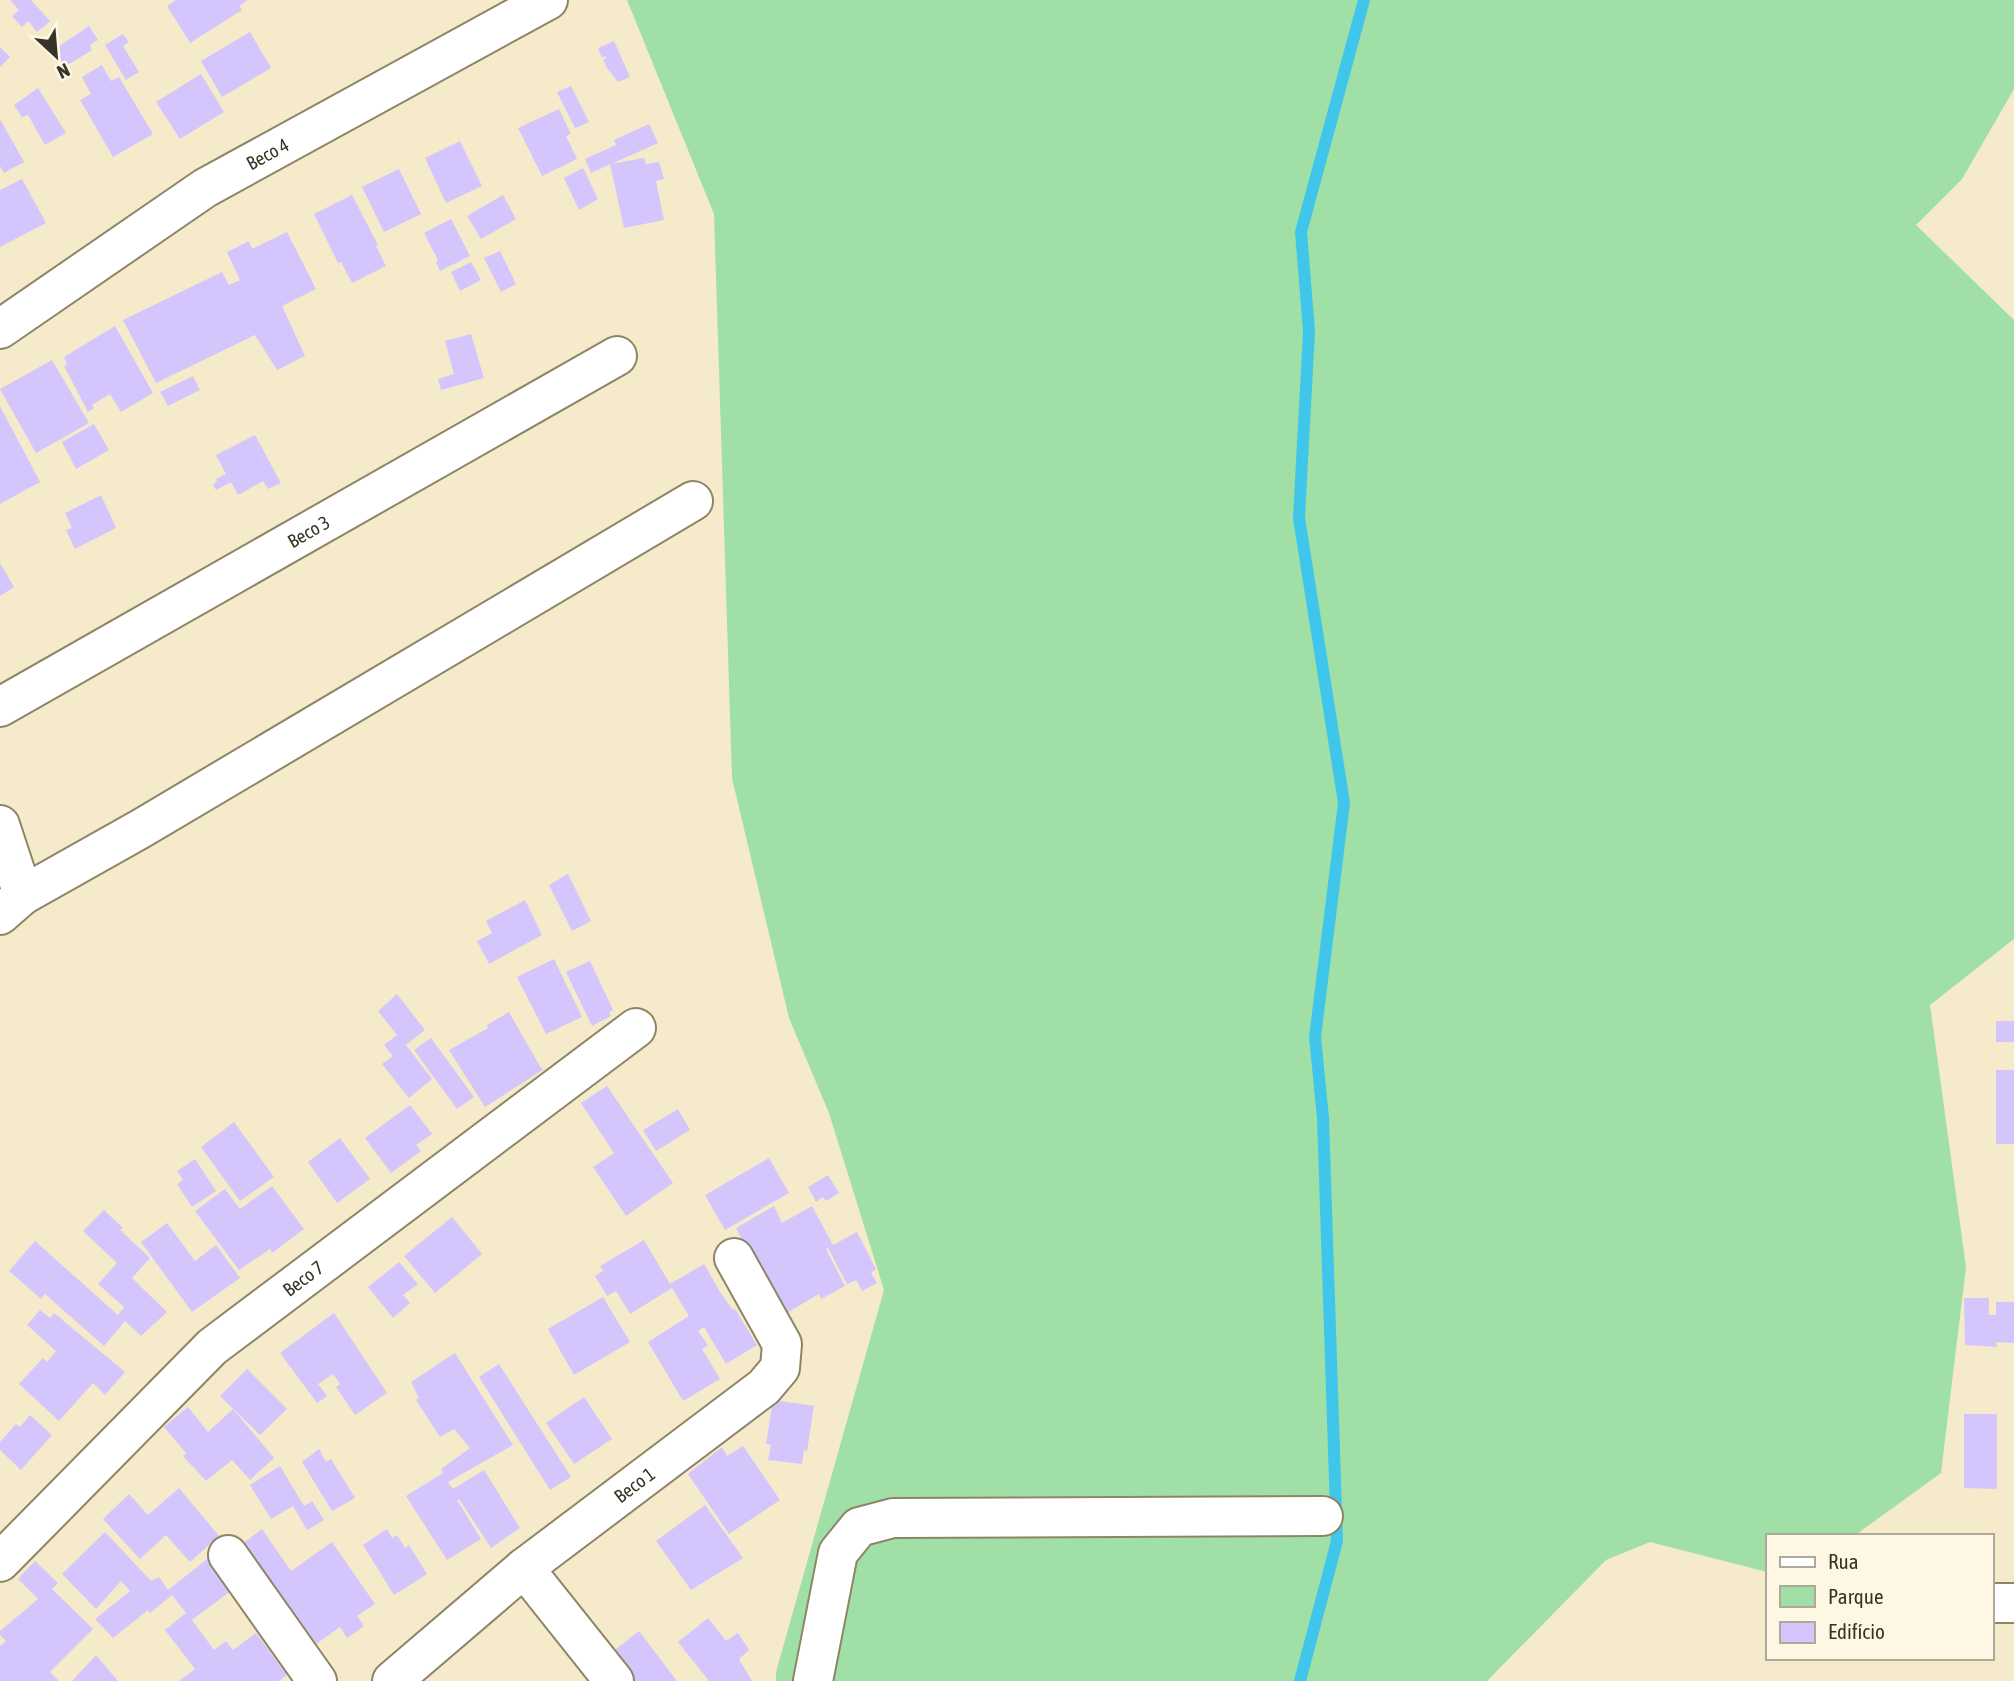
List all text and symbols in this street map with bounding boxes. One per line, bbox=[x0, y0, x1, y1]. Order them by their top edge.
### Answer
north arrow bbox=[21, 21, 91, 91]
text: N bbox=[54, 59, 73, 84]
street label: Beco 4 bbox=[242, 133, 293, 174]
street label: Beco 3 bbox=[284, 511, 334, 552]
street label: Beco 7 bbox=[279, 1256, 328, 1301]
street label: Beco 1 bbox=[610, 1462, 659, 1507]
legend bbox=[1766, 1534, 1993, 1660]
text: Rua bbox=[1828, 1549, 1858, 1573]
text: Parque bbox=[1828, 1584, 1883, 1608]
text: Edifício bbox=[1828, 1619, 1885, 1643]

